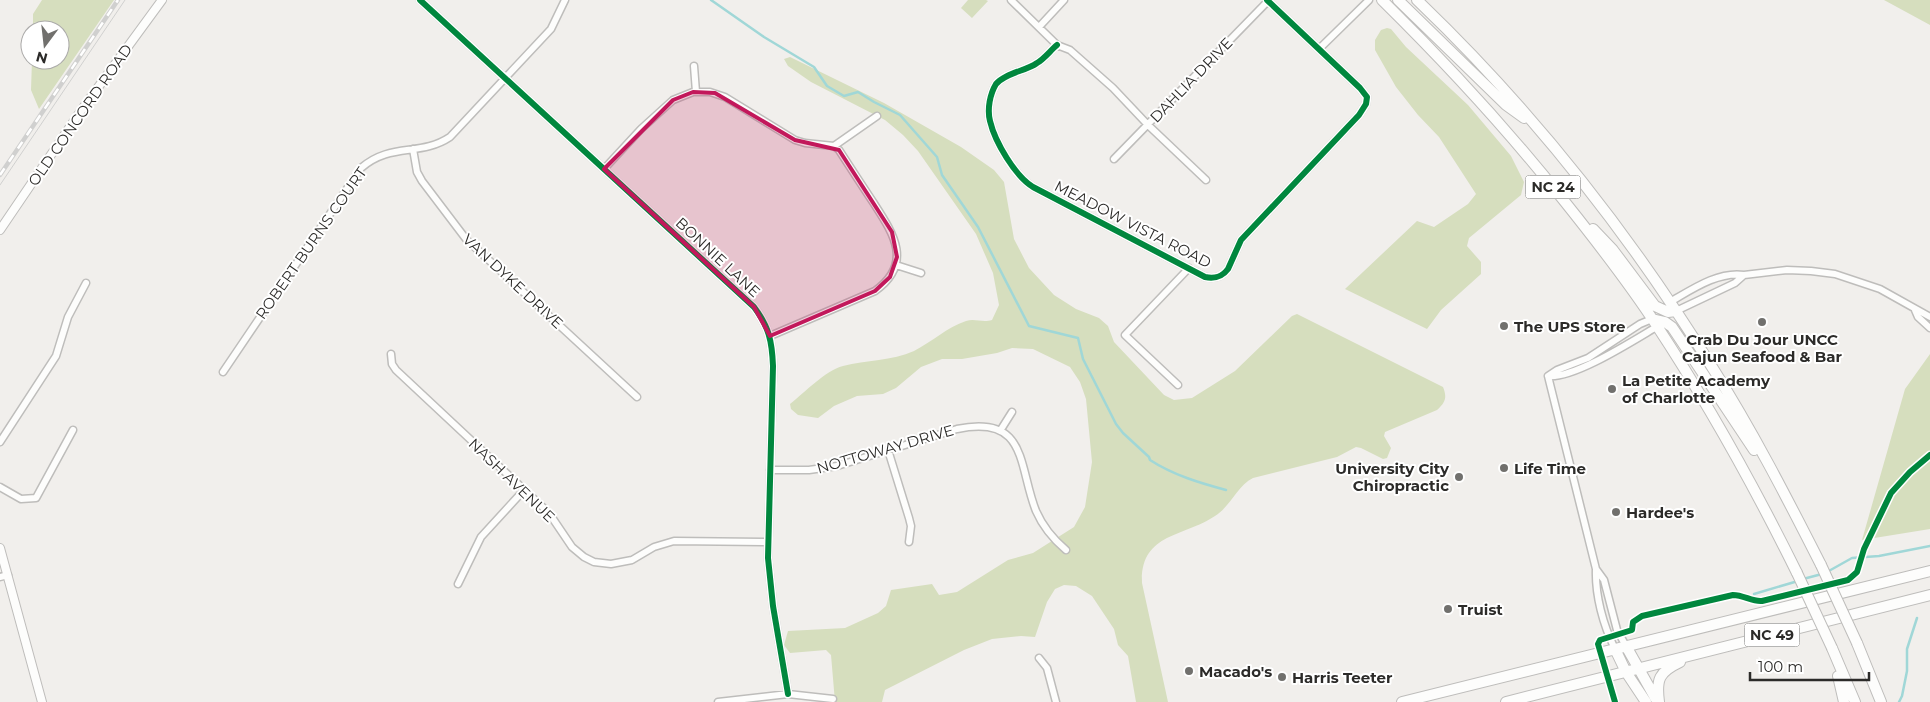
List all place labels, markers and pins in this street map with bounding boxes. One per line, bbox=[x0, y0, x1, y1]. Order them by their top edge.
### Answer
marker: Crab Du Jour UNCC Cajun Seafood & Bar bbox=[1756, 316, 1768, 328]
place label: The UPS Store bbox=[1514, 317, 1626, 336]
marker: The UPS Store bbox=[1498, 320, 1510, 332]
place label: Crab Du Jour UNCC Cajun Seafood & Bar bbox=[1682, 330, 1843, 366]
place label: La Petite Academy of Charlotte bbox=[1622, 371, 1771, 407]
marker: La Petite Academy of Charlotte bbox=[1606, 383, 1618, 395]
place label: University City Chiropractic bbox=[1335, 459, 1450, 495]
place label: Life Time bbox=[1514, 459, 1586, 478]
marker: Life Time bbox=[1498, 462, 1510, 474]
marker: University City Chiropractic bbox=[1453, 471, 1465, 483]
place label: Hardee's bbox=[1626, 503, 1694, 522]
marker: Hardee's bbox=[1610, 506, 1622, 518]
place label: Truist bbox=[1458, 600, 1503, 619]
marker: Truist bbox=[1442, 603, 1454, 615]
place label: Macado's bbox=[1199, 662, 1272, 681]
marker: Macado's bbox=[1183, 665, 1195, 677]
place label: Harris Teeter bbox=[1292, 668, 1393, 687]
marker: Harris Teeter bbox=[1276, 671, 1288, 683]

